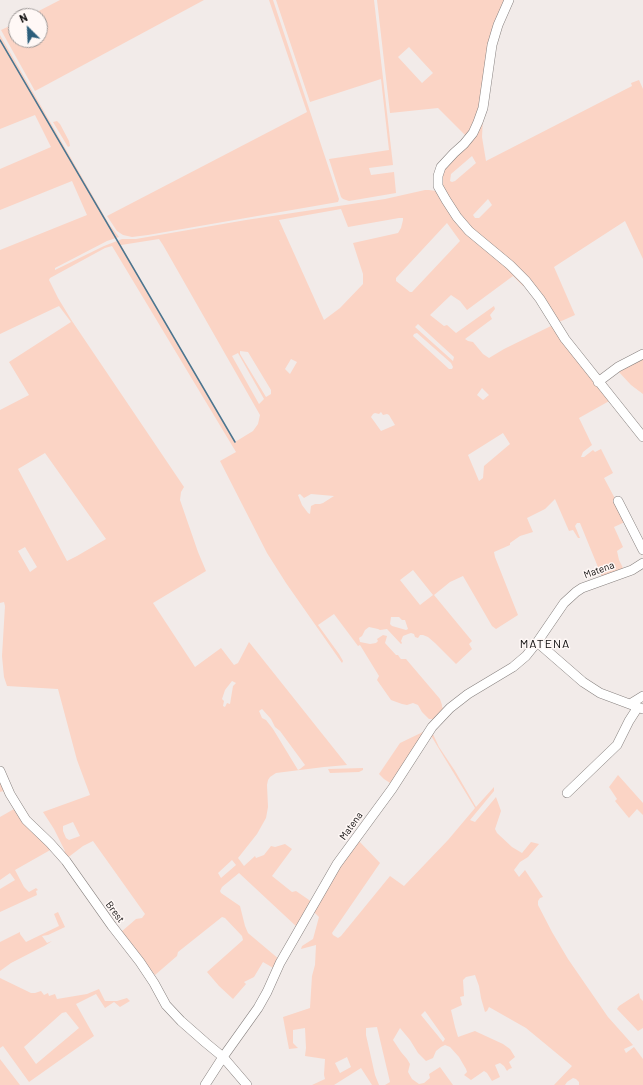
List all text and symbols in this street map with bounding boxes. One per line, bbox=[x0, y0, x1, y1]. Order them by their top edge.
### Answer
north arrow bbox=[8, 8, 48, 48]
text: N bbox=[17, 10, 29, 25]
street label: Matena bbox=[582, 559, 616, 581]
district label: MATENA bbox=[520, 637, 570, 651]
street label: Matena bbox=[337, 810, 365, 842]
street label: Brest bbox=[103, 899, 127, 925]

